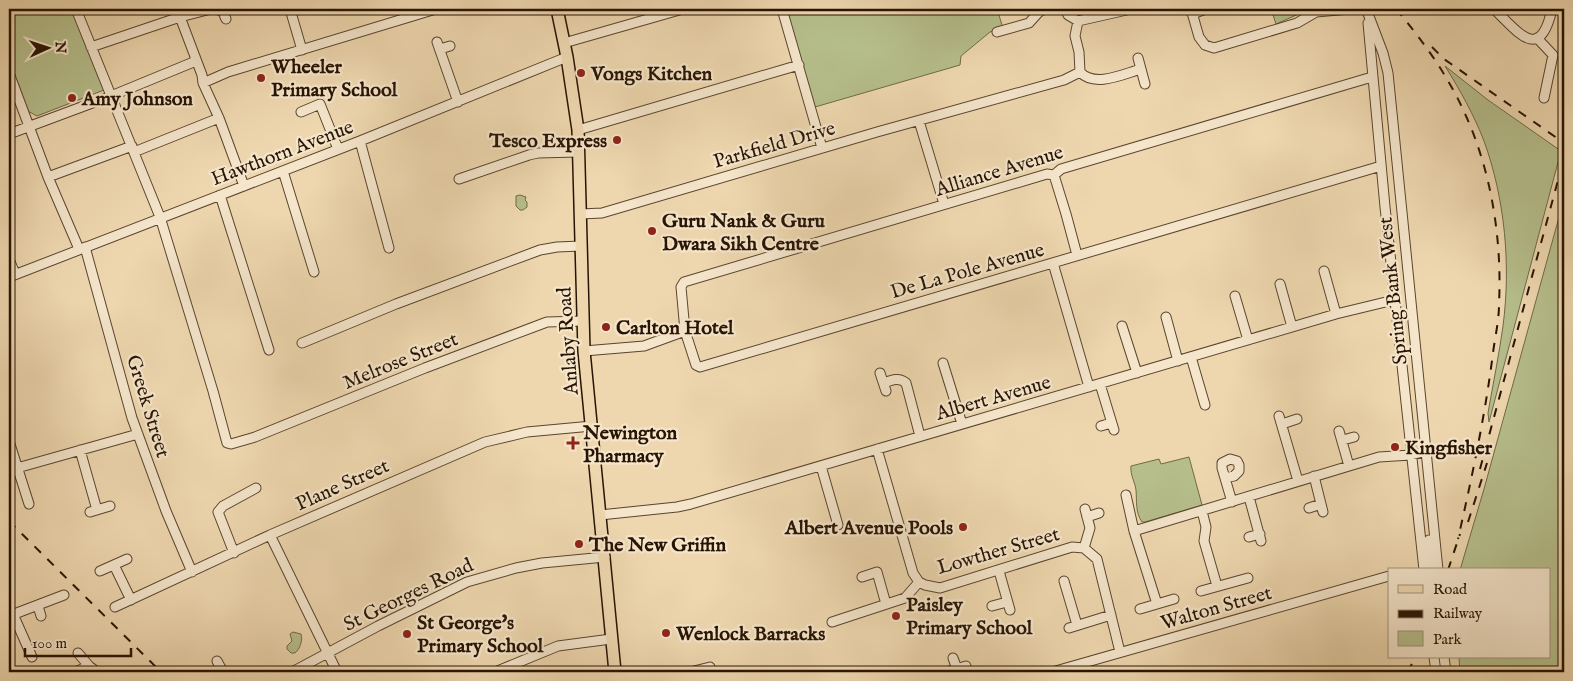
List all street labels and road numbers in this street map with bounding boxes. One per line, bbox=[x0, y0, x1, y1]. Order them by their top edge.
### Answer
street label: Hawthorn Avenue bbox=[208, 115, 357, 192]
street label: Parkfield Drive bbox=[710, 116, 838, 175]
street label: Alliance Avenue bbox=[932, 140, 1066, 203]
street label: Spring Bank West bbox=[1373, 216, 1414, 366]
street label: De La Pole Avenue bbox=[888, 238, 1047, 305]
street label: Anlaby Road bbox=[552, 286, 585, 397]
street label: Melrose Street bbox=[339, 327, 462, 396]
street label: Greek Street bbox=[120, 352, 175, 461]
street label: Albert Avenue bbox=[932, 370, 1054, 427]
street label: Plane Street bbox=[292, 454, 393, 517]
street label: Lowther Street bbox=[934, 522, 1063, 581]
street label: St Georges Road bbox=[340, 553, 478, 638]
street label: Walton Street bbox=[1158, 581, 1275, 636]

